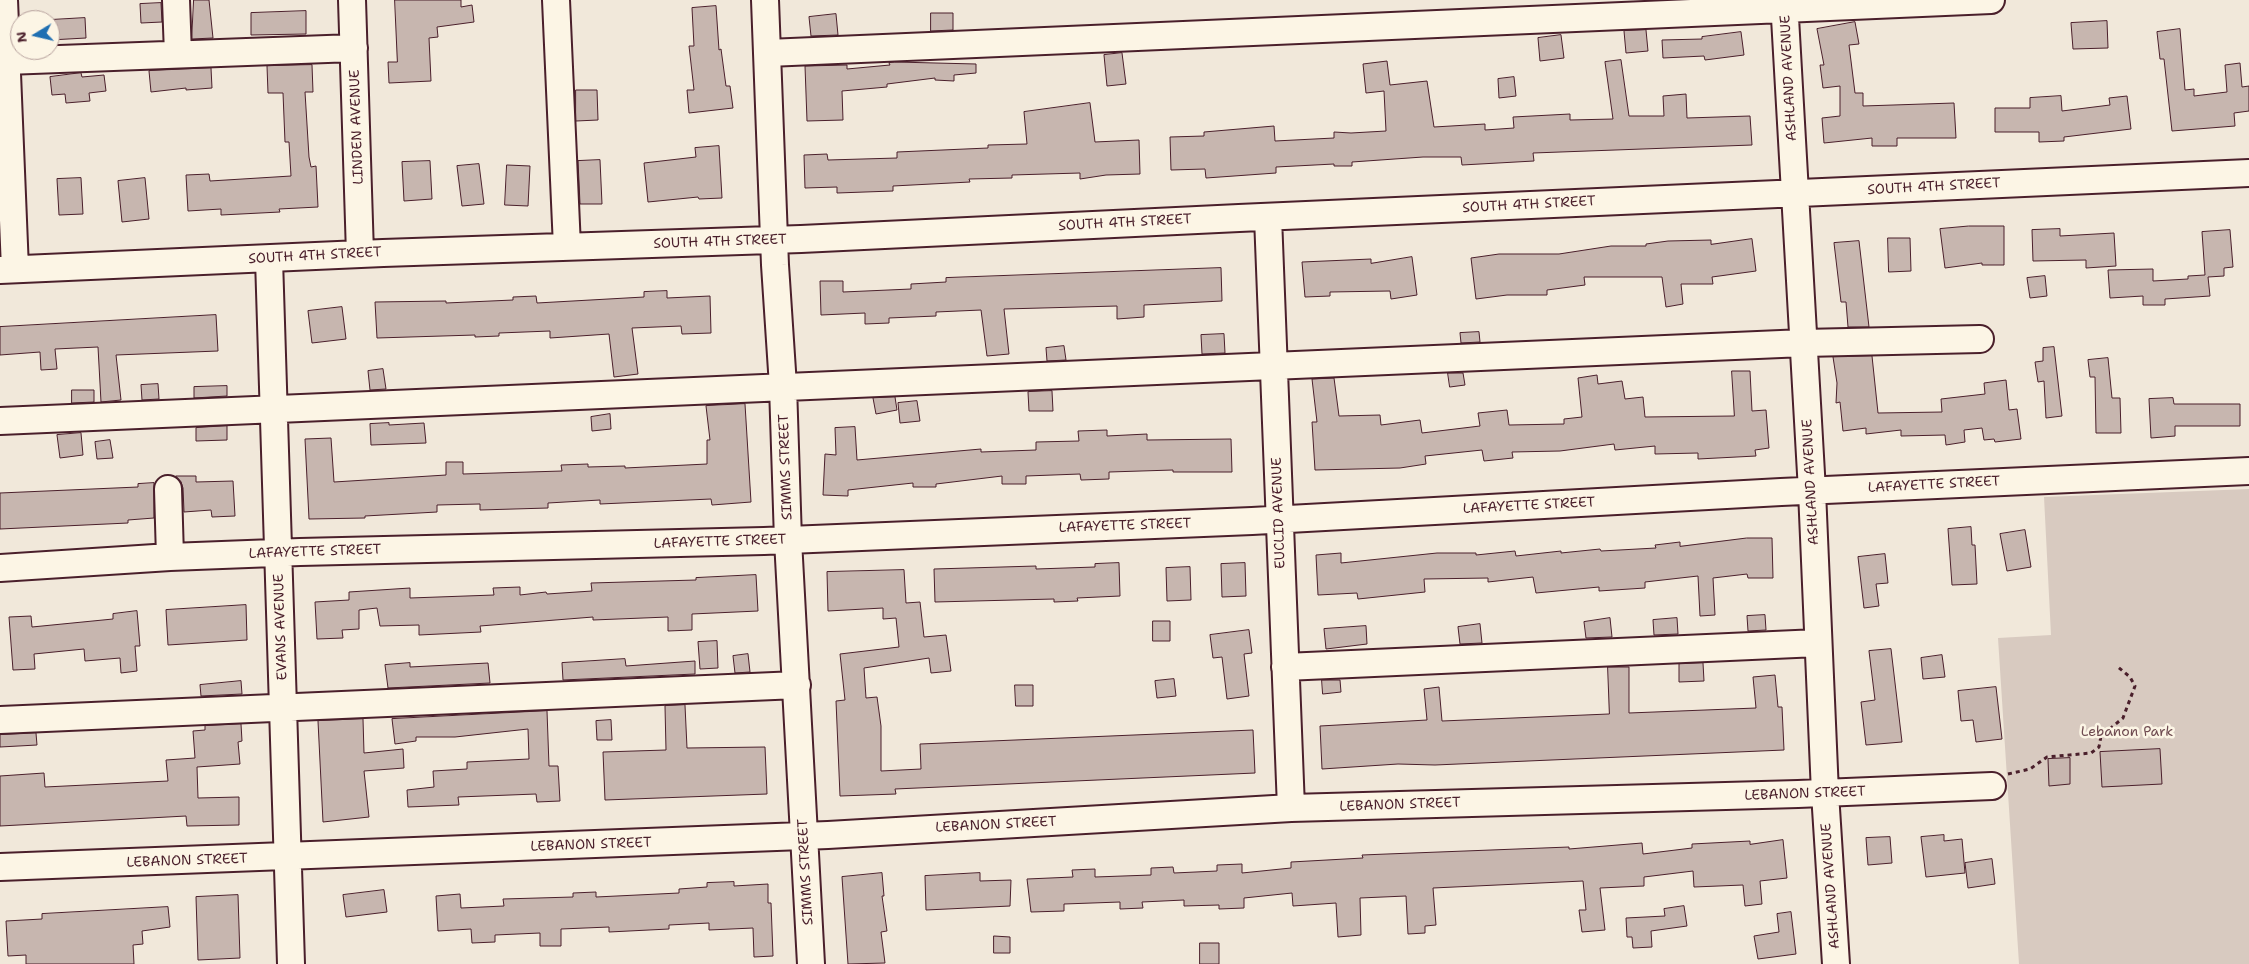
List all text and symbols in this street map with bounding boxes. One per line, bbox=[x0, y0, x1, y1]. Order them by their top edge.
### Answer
north arrow bbox=[10, 10, 60, 60]
street label: ASHLAND AVENUE bbox=[1777, 14, 1801, 142]
text: N bbox=[11, 30, 31, 44]
street label: LINDEN AVENUE bbox=[347, 69, 367, 185]
street label: SOUTH 4TH STREET bbox=[1867, 175, 2001, 199]
street label: SOUTH 4TH STREET bbox=[1462, 193, 1596, 217]
street label: SOUTH 4TH STREET bbox=[1058, 211, 1192, 235]
street label: SOUTH 4TH STREET bbox=[653, 231, 787, 253]
street label: SOUTH 4TH STREET bbox=[248, 244, 382, 268]
street label: SIMMS STREET bbox=[776, 414, 796, 520]
street label: ASHLAND AVENUE bbox=[1799, 418, 1823, 546]
street label: EUCLID AVENUE bbox=[1269, 457, 1289, 569]
street label: LAFAYETTE STREET bbox=[1867, 473, 2001, 497]
street label: LAFAYETTE STREET bbox=[1462, 494, 1596, 518]
street label: LAFAYETTE STREET bbox=[1058, 515, 1192, 537]
street label: LAFAYETTE STREET bbox=[653, 531, 787, 553]
street label: LAFAYETTE STREET bbox=[248, 541, 382, 563]
street label: EVANS AVENUE bbox=[271, 573, 291, 681]
park label: Lebanon Park bbox=[2081, 724, 2173, 740]
street label: LEBANON STREET bbox=[1744, 783, 1866, 805]
street label: LEBANON STREET bbox=[1339, 794, 1461, 816]
street label: LEBANON STREET bbox=[935, 813, 1057, 837]
street label: SIMMS STREET bbox=[795, 818, 817, 926]
street label: ASHLAND AVENUE bbox=[1818, 822, 1844, 950]
street label: LEBANON STREET bbox=[530, 834, 652, 856]
street label: LEBANON STREET bbox=[126, 850, 248, 872]

